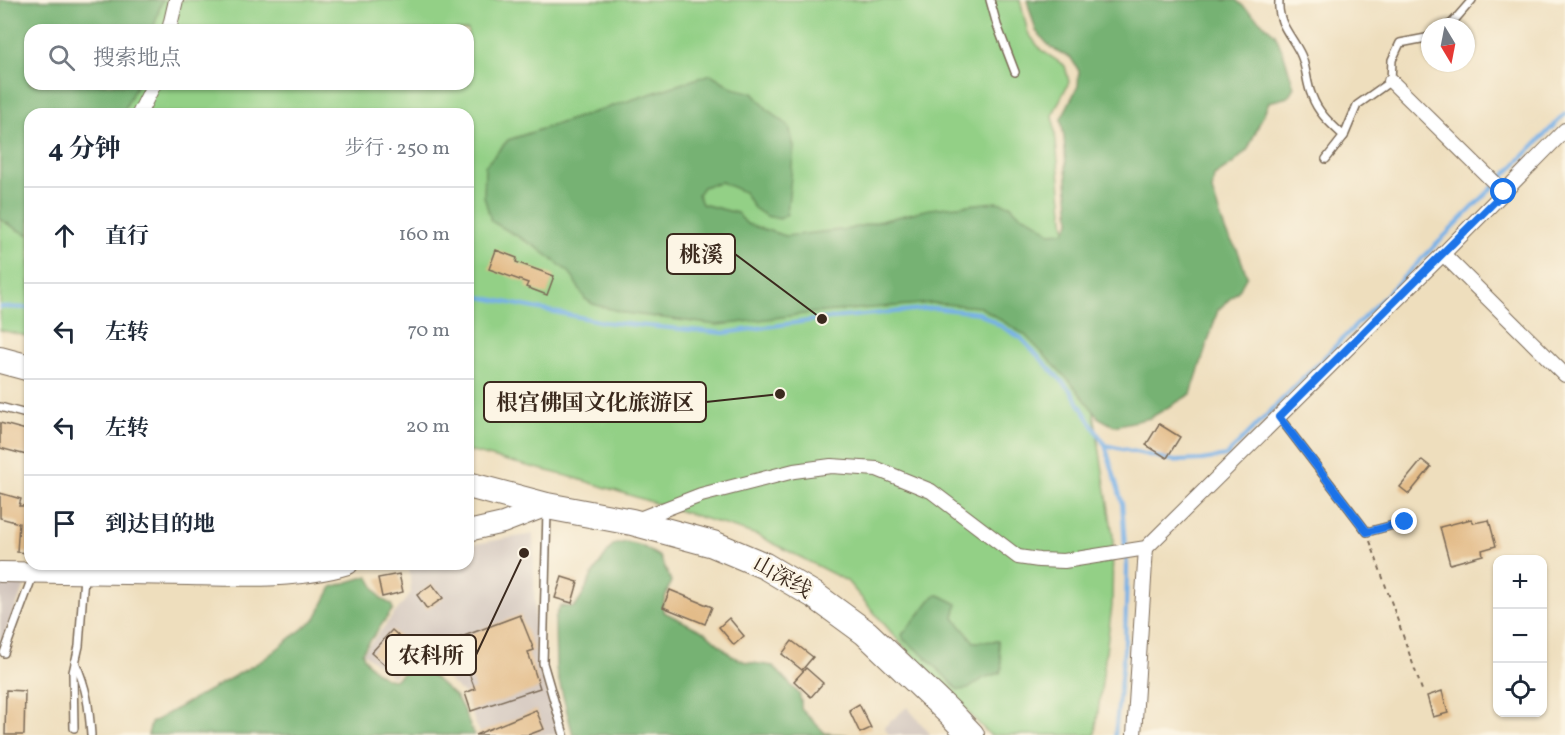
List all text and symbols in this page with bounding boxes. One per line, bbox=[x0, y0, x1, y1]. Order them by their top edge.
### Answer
north arrow bbox=[1421, 18, 1475, 72]
search box bbox=[24, 24, 474, 90]
icon: search bbox=[45, 41, 78, 74]
text: 搜索地点 bbox=[93, 44, 181, 75]
text: 4 分钟 bbox=[48, 132, 121, 168]
text: 步行 · 250 m bbox=[344, 135, 450, 163]
route start bbox=[1490, 178, 1516, 204]
icon: ahead bbox=[48, 219, 81, 252]
text: 160 m bbox=[398, 221, 450, 249]
text: 直行 bbox=[105, 222, 149, 253]
callout: 桃溪 bbox=[667, 234, 735, 274]
text: 桃溪 bbox=[679, 241, 723, 272]
icon: left bbox=[48, 315, 81, 348]
text: 70 m bbox=[407, 317, 450, 345]
text: 左转 bbox=[105, 318, 149, 349]
callout: 根宫佛国文化旅游区 bbox=[484, 382, 706, 422]
text: 根宫佛国文化旅游区 bbox=[496, 389, 694, 420]
icon: left bbox=[48, 411, 81, 444]
text: 20 m bbox=[406, 413, 450, 441]
text: 左转 bbox=[105, 414, 149, 445]
icon: arrive bbox=[48, 507, 81, 540]
route end bbox=[1391, 508, 1417, 534]
text: 到达目的地 bbox=[105, 510, 215, 541]
street label: 山深线 bbox=[747, 550, 817, 606]
map controls bbox=[1493, 555, 1547, 717]
button: + bbox=[1493, 555, 1547, 609]
button: − bbox=[1493, 609, 1547, 663]
callout: 农科所 bbox=[386, 635, 476, 675]
text: 农科所 bbox=[398, 642, 464, 673]
button: locate bbox=[1493, 663, 1547, 717]

